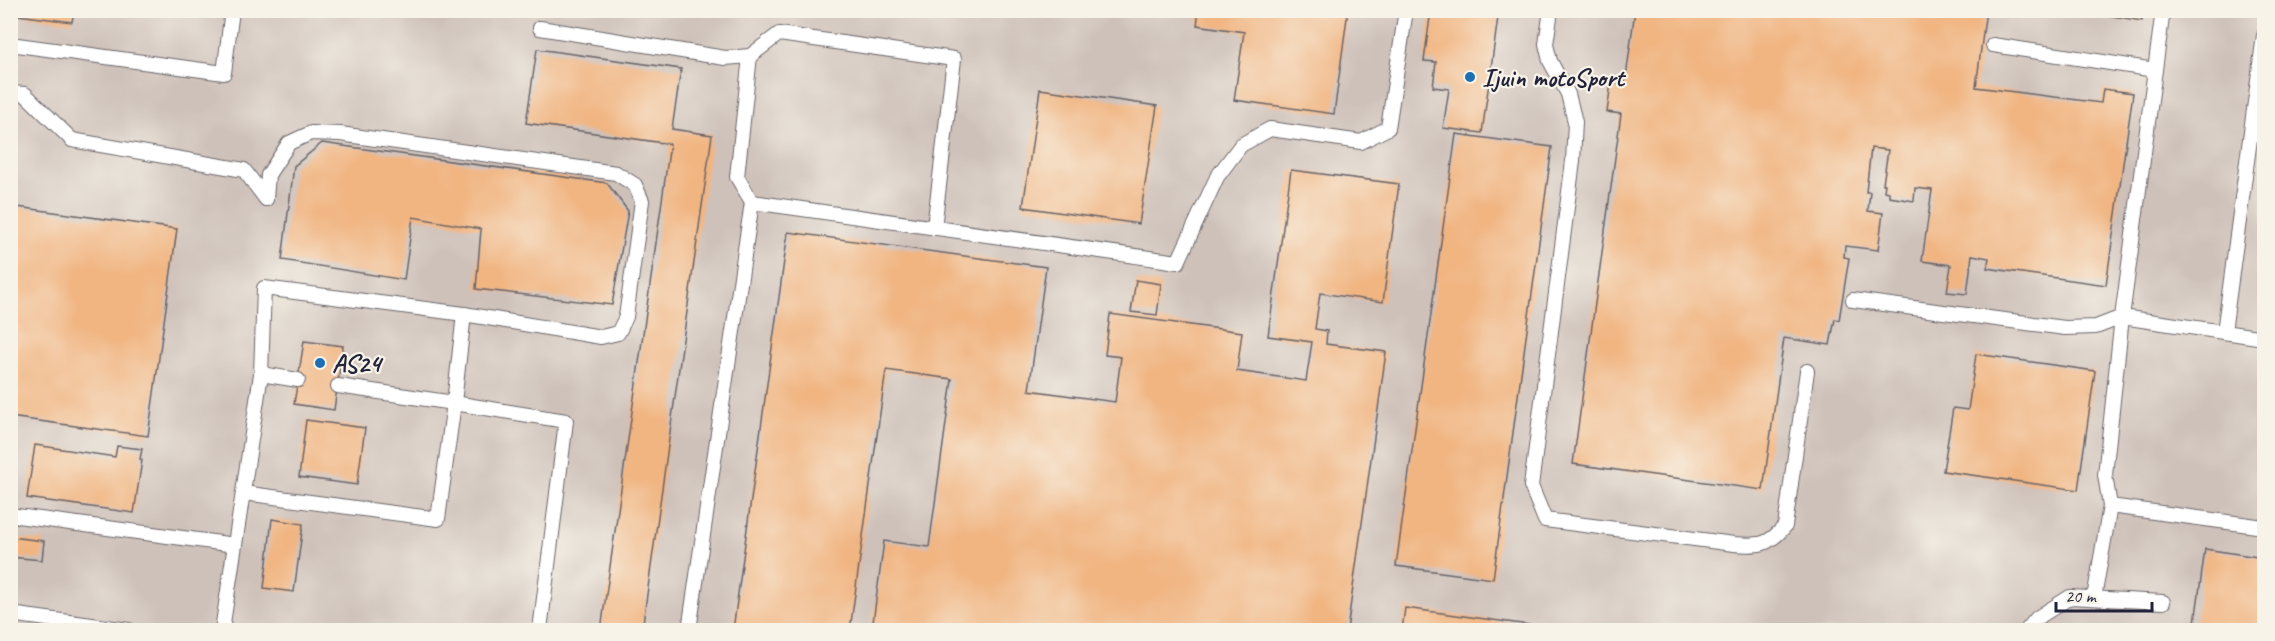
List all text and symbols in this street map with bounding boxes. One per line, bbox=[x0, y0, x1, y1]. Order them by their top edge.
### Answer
place label: Ijuin motoSport bbox=[1482, 61, 1626, 94]
marker: Ijuin motoSport bbox=[1463, 70, 1477, 84]
place label: AS24 bbox=[332, 347, 384, 380]
marker: AS24 bbox=[313, 356, 327, 370]
scale bar bbox=[2056, 575, 2152, 613]
text: 20 m bbox=[2065, 585, 2098, 607]

